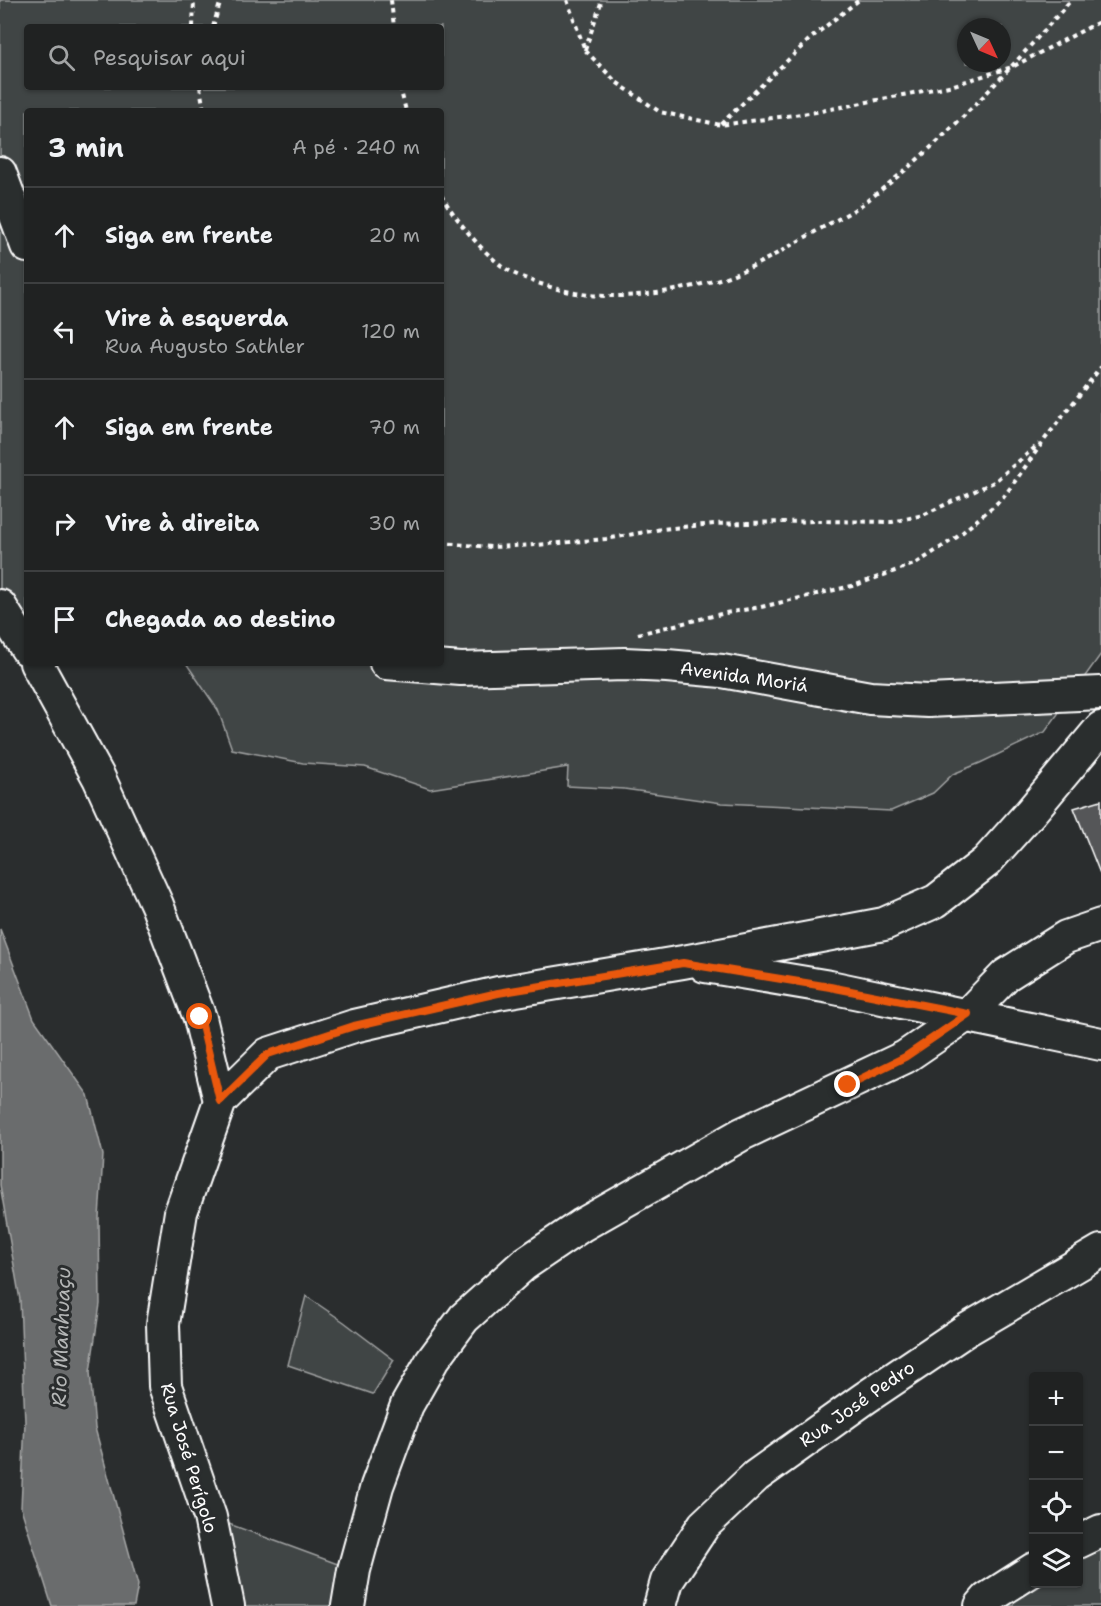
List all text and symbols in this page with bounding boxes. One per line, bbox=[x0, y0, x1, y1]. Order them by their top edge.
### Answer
north arrow bbox=[957, 18, 1011, 72]
search box bbox=[24, 24, 444, 90]
icon: search bbox=[45, 41, 78, 74]
text: Pesquisar aqui bbox=[93, 43, 246, 72]
text: 3 min bbox=[48, 130, 124, 165]
text: A pé · 240 m bbox=[292, 134, 420, 160]
icon: ahead bbox=[48, 219, 81, 252]
text: Siga em frente bbox=[105, 221, 273, 250]
text: 20 m bbox=[369, 222, 420, 248]
text: Vire à esquerda bbox=[105, 304, 288, 333]
icon: left bbox=[48, 315, 81, 348]
text: 120 m bbox=[361, 318, 420, 344]
text: Rua Augusto Sathler bbox=[105, 333, 305, 359]
icon: ahead bbox=[48, 411, 81, 444]
text: Siga em frente bbox=[105, 413, 273, 442]
text: 70 m bbox=[368, 414, 420, 440]
icon: right bbox=[48, 507, 81, 540]
text: Vire à direita bbox=[105, 509, 259, 538]
text: 30 m bbox=[368, 510, 420, 536]
icon: arrive bbox=[48, 603, 81, 636]
text: Chegada ao destino bbox=[105, 605, 336, 634]
street label: Avenida Moriá bbox=[679, 656, 809, 698]
route start bbox=[186, 1003, 212, 1029]
route end bbox=[834, 1071, 860, 1097]
water label: Rio Manhuaçu bbox=[46, 1267, 76, 1407]
street label: Rua José Pedro bbox=[795, 1355, 919, 1453]
map controls bbox=[1029, 1372, 1083, 1588]
button: + bbox=[1029, 1372, 1083, 1426]
street label: Rua José Perígolo bbox=[155, 1380, 223, 1536]
button: − bbox=[1029, 1426, 1083, 1480]
button: locate bbox=[1029, 1480, 1083, 1534]
button: layers bbox=[1029, 1534, 1083, 1588]

